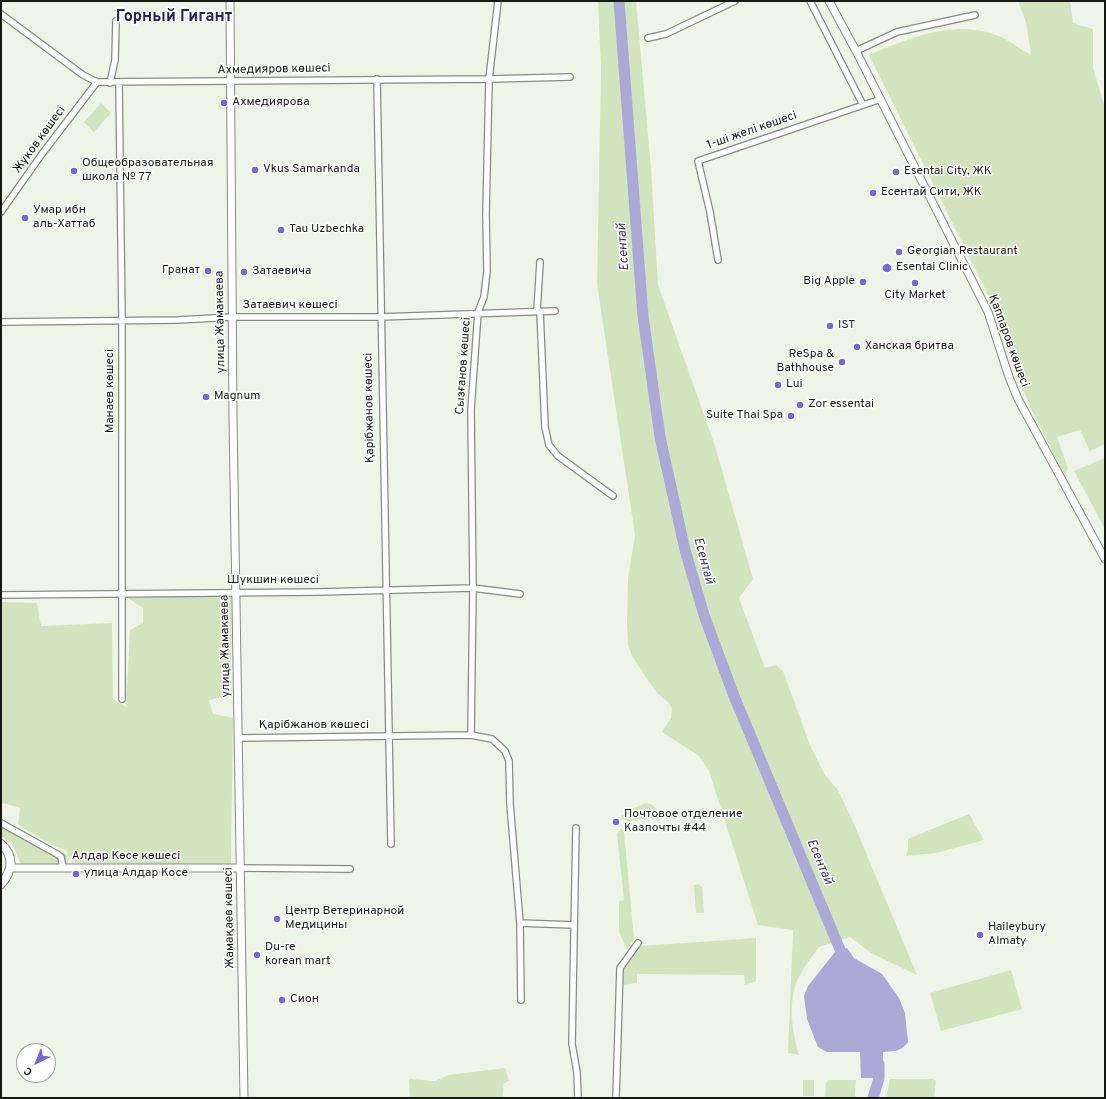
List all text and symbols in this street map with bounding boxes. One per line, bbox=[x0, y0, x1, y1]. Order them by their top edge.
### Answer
district label: Горный Гигант bbox=[116, 8, 232, 28]
street label: Ахмедияров көшесі bbox=[217, 62, 331, 78]
place label: Ахмедиярова bbox=[232, 96, 310, 110]
marker: Ахмедиярова bbox=[219, 98, 229, 108]
street label: Жуков көшесі bbox=[11, 104, 69, 176]
street label: 1-ші желі көшесі bbox=[705, 109, 799, 153]
place label: Общеобразовательная школа № 77 bbox=[82, 157, 213, 185]
place label: Vkus Samarkanda bbox=[263, 163, 360, 177]
marker: Vkus Samarkanda bbox=[250, 165, 260, 175]
place label: Esentai City, ЖК bbox=[904, 165, 992, 179]
marker: Общеобразовательная школа № 77 bbox=[69, 166, 79, 176]
marker: Esentai City, ЖК bbox=[891, 167, 901, 177]
place label: Есентай Сити, ЖК bbox=[881, 186, 982, 200]
marker: Есентай Сити, ЖК bbox=[868, 188, 878, 198]
place label: Умар ибн аль-Хаттаб bbox=[33, 204, 95, 232]
marker: Умар ибн аль-Хаттаб bbox=[20, 213, 30, 223]
place label: Tau Uzbechka bbox=[289, 223, 364, 237]
water label: Есентай bbox=[615, 223, 633, 271]
marker: Tau Uzbechka bbox=[276, 225, 286, 235]
place label: Georgian Restaurant bbox=[907, 245, 1018, 259]
marker: Georgian Restaurant bbox=[894, 247, 904, 257]
place label: Esentai Clinic bbox=[896, 261, 968, 275]
marker: Esentai Clinic bbox=[881, 262, 893, 274]
place label: Гранат bbox=[162, 264, 200, 278]
place label: Затаевича bbox=[252, 265, 311, 279]
marker: Гранат bbox=[203, 266, 213, 276]
marker: Затаевича bbox=[239, 267, 249, 277]
street label: улица Жамакаева bbox=[213, 271, 229, 373]
place label: Big Apple bbox=[803, 275, 855, 289]
marker: Big Apple bbox=[858, 277, 868, 287]
marker: City Market bbox=[910, 278, 920, 288]
place label: City Market bbox=[884, 289, 946, 303]
street label: Қаппаров көшесі bbox=[985, 293, 1031, 389]
street label: Затаевич көшесі bbox=[243, 299, 337, 313]
street label: Сызғанов көшесі bbox=[453, 317, 475, 415]
place label: IST bbox=[838, 319, 855, 333]
marker: IST bbox=[825, 321, 835, 331]
place label: Ханская бритва bbox=[865, 340, 954, 354]
marker: Ханская бритва bbox=[852, 342, 862, 352]
place label: ReSpa & Bathhouse bbox=[776, 348, 834, 376]
street label: Манаев көшесі bbox=[104, 349, 118, 433]
street label: Қарібжанов көшесі bbox=[362, 353, 378, 463]
marker: ReSpa & Bathhouse bbox=[837, 357, 847, 367]
place label: Lui bbox=[786, 378, 803, 392]
marker: Lui bbox=[773, 380, 783, 390]
place label: Magnum bbox=[214, 390, 260, 404]
marker: Magnum bbox=[201, 392, 211, 402]
place label: Zor essentai bbox=[808, 398, 874, 412]
marker: Zor essentai bbox=[795, 400, 805, 410]
place label: Suite Thai Spa bbox=[706, 409, 783, 423]
marker: Suite Thai Spa bbox=[786, 411, 796, 421]
water label: Есентай bbox=[689, 536, 717, 586]
street label: Шукшин көшесі bbox=[227, 574, 319, 588]
street label: улица Жамакаева bbox=[218, 595, 234, 697]
street label: Қарібжанов көшесі bbox=[259, 719, 369, 733]
place label: Почтовое отделение Казпочты #44 bbox=[624, 808, 742, 836]
marker: Почтовое отделение Казпочты #44 bbox=[611, 817, 621, 827]
water label: Есентай bbox=[802, 837, 836, 887]
street label: Алдар Көсе көшесі bbox=[72, 850, 180, 864]
place label: улица Алдар Косе bbox=[84, 867, 188, 881]
street label: Жамақаев көшесі bbox=[222, 867, 238, 969]
marker: улица Алдар Косе bbox=[71, 869, 81, 879]
place label: Центр Ветеринарной Медицины bbox=[285, 905, 404, 933]
marker: Центр Ветеринарной Медицины bbox=[272, 914, 282, 924]
place label: Haileybury Almaty bbox=[988, 921, 1046, 949]
marker: Haileybury Almaty bbox=[975, 930, 985, 940]
place label: Du-re korean mart bbox=[265, 941, 331, 969]
marker: Du-re korean mart bbox=[252, 950, 262, 960]
place label: Сион bbox=[290, 993, 319, 1007]
marker: Сион bbox=[277, 995, 287, 1005]
north arrow bbox=[16, 1043, 56, 1083]
text: С bbox=[21, 1064, 36, 1079]

